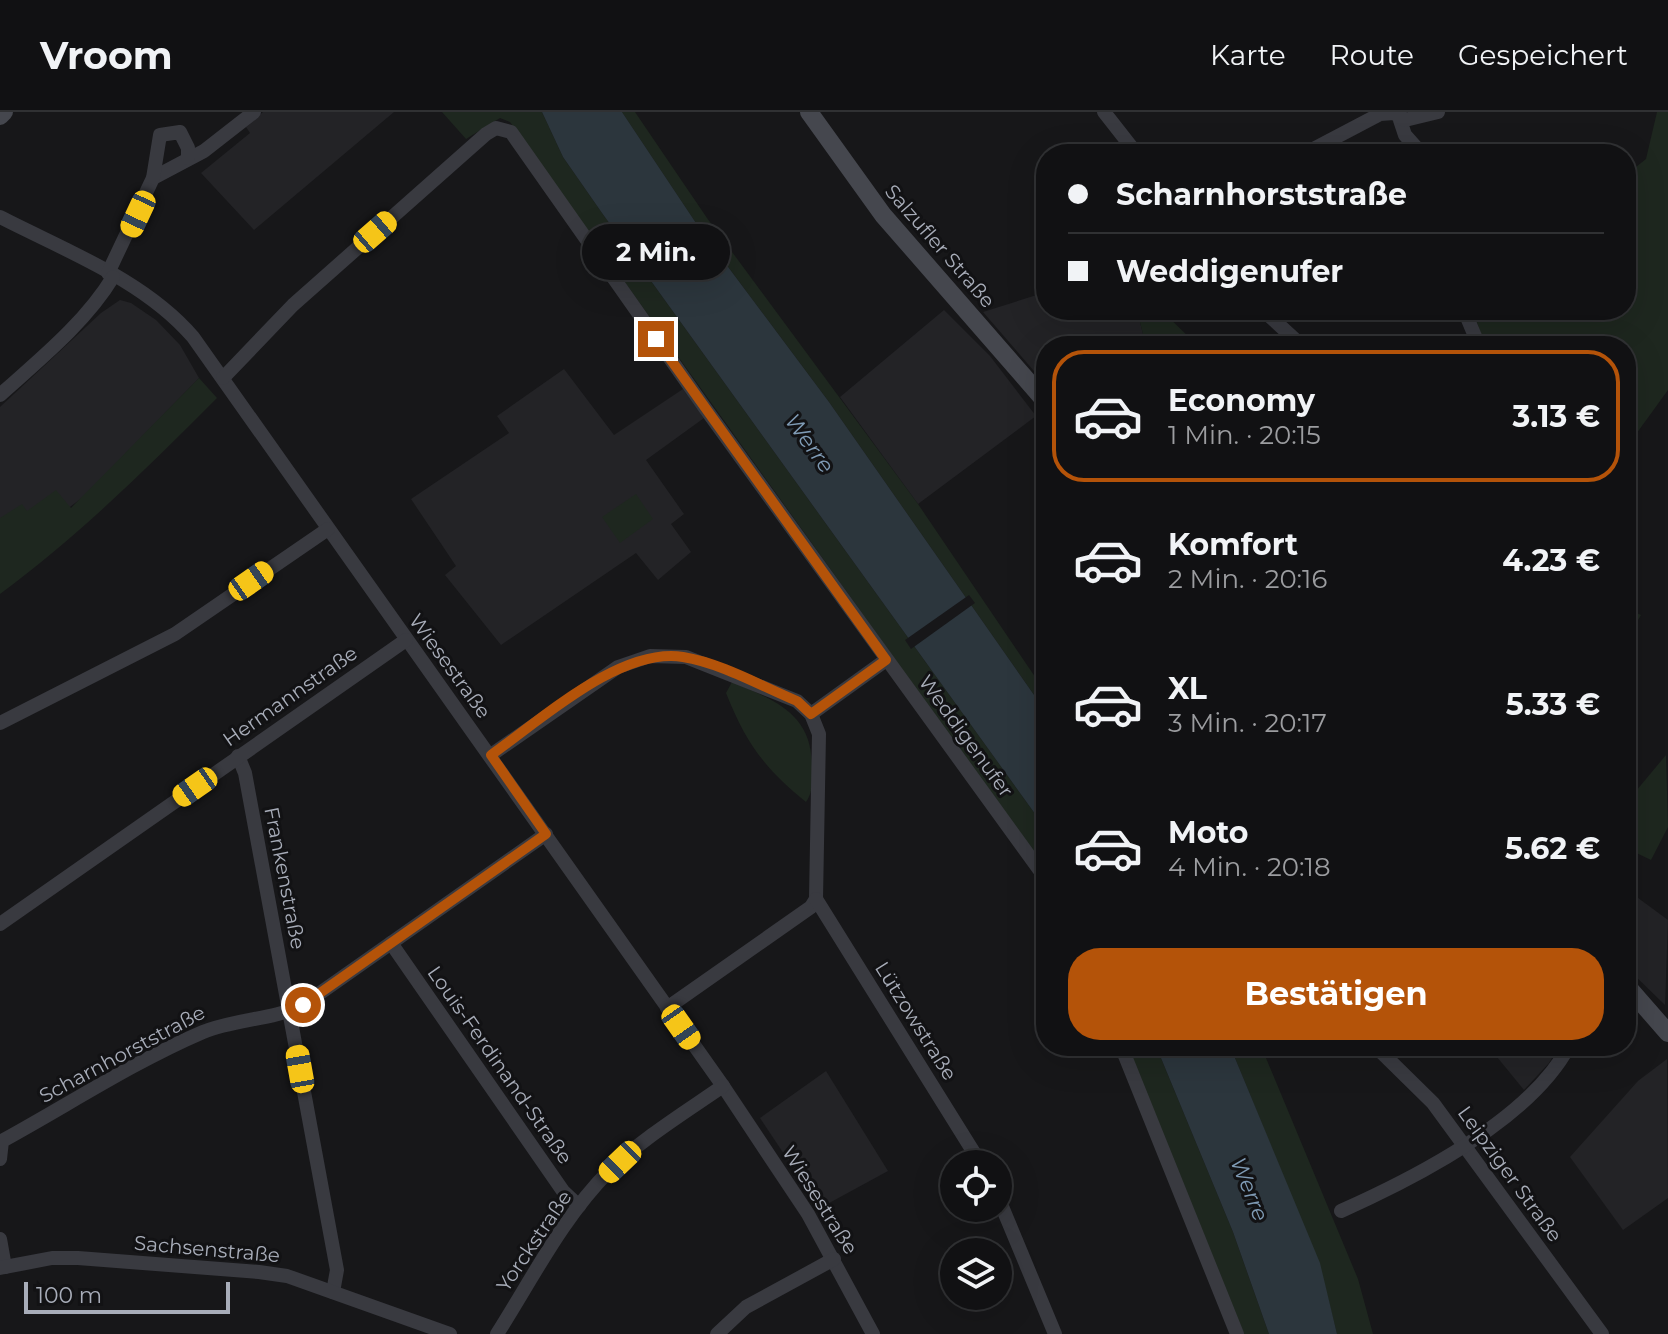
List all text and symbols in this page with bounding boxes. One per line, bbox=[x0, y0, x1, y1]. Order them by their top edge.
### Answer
text: Vroom bbox=[40, 32, 173, 79]
text: Karte bbox=[1210, 38, 1286, 72]
text: Route bbox=[1330, 38, 1414, 72]
text: Gespeichert bbox=[1458, 38, 1628, 72]
text: Scharnhorststraße bbox=[1116, 176, 1407, 213]
street label: Salzufler Straße bbox=[880, 179, 1000, 313]
car bbox=[117, 187, 159, 241]
car bbox=[349, 207, 401, 257]
callout: 2 Min. bbox=[582, 223, 730, 279]
text: 2 Min. bbox=[616, 236, 696, 268]
text: Weddigenufer bbox=[1116, 253, 1343, 290]
route end bbox=[638, 321, 674, 357]
icon: car bbox=[1072, 380, 1144, 452]
text: Economy bbox=[1168, 382, 1315, 419]
text: 3.13 € bbox=[1513, 398, 1600, 435]
water label: Werre bbox=[779, 408, 840, 478]
text: 1 Min. · 20:15 bbox=[1168, 419, 1321, 451]
icon: car bbox=[1072, 524, 1144, 596]
text: Komfort bbox=[1168, 526, 1298, 563]
text: 4.23 € bbox=[1502, 542, 1600, 579]
car bbox=[224, 557, 278, 605]
text: 2 Min. · 20:16 bbox=[1168, 563, 1327, 595]
street label: Wiesestraße bbox=[404, 609, 496, 723]
street label: Hermannstraße bbox=[218, 641, 362, 751]
icon: car bbox=[1072, 668, 1144, 740]
street label: Weddigenufer bbox=[914, 670, 1018, 802]
text: XL bbox=[1168, 670, 1207, 707]
text: 5.33 € bbox=[1506, 686, 1600, 723]
text: 3 Min. · 20:17 bbox=[1168, 707, 1327, 739]
car bbox=[168, 763, 222, 811]
street label: Frankenstraße bbox=[259, 805, 311, 951]
icon: car bbox=[1072, 812, 1144, 884]
text: Moto bbox=[1168, 814, 1249, 851]
text: 5.62 € bbox=[1505, 830, 1600, 867]
text: 4 Min. · 20:18 bbox=[1168, 851, 1331, 883]
button: Bestätigen bbox=[1068, 948, 1604, 1040]
street label: Lützowstraße bbox=[870, 957, 962, 1085]
street label: Louis-Ferdinand-Straße bbox=[422, 961, 578, 1169]
route start bbox=[285, 987, 321, 1023]
street label: Scharnhorststraße bbox=[35, 1000, 209, 1108]
car bbox=[657, 1000, 705, 1054]
car bbox=[284, 1043, 316, 1095]
street label: Leipziger Straße bbox=[1453, 1101, 1567, 1247]
car bbox=[594, 1137, 646, 1187]
street label: Wiesestraße bbox=[777, 1141, 863, 1259]
map controls bbox=[940, 1150, 1012, 1310]
button: locate bbox=[940, 1150, 1012, 1222]
water label: Werre bbox=[1225, 1153, 1275, 1225]
street label: Yorckstraße bbox=[491, 1186, 577, 1296]
street label: Sachsenstraße bbox=[133, 1231, 281, 1267]
button: layers bbox=[940, 1238, 1012, 1310]
scale bar bbox=[24, 1278, 230, 1314]
text: 100 m bbox=[36, 1282, 102, 1309]

